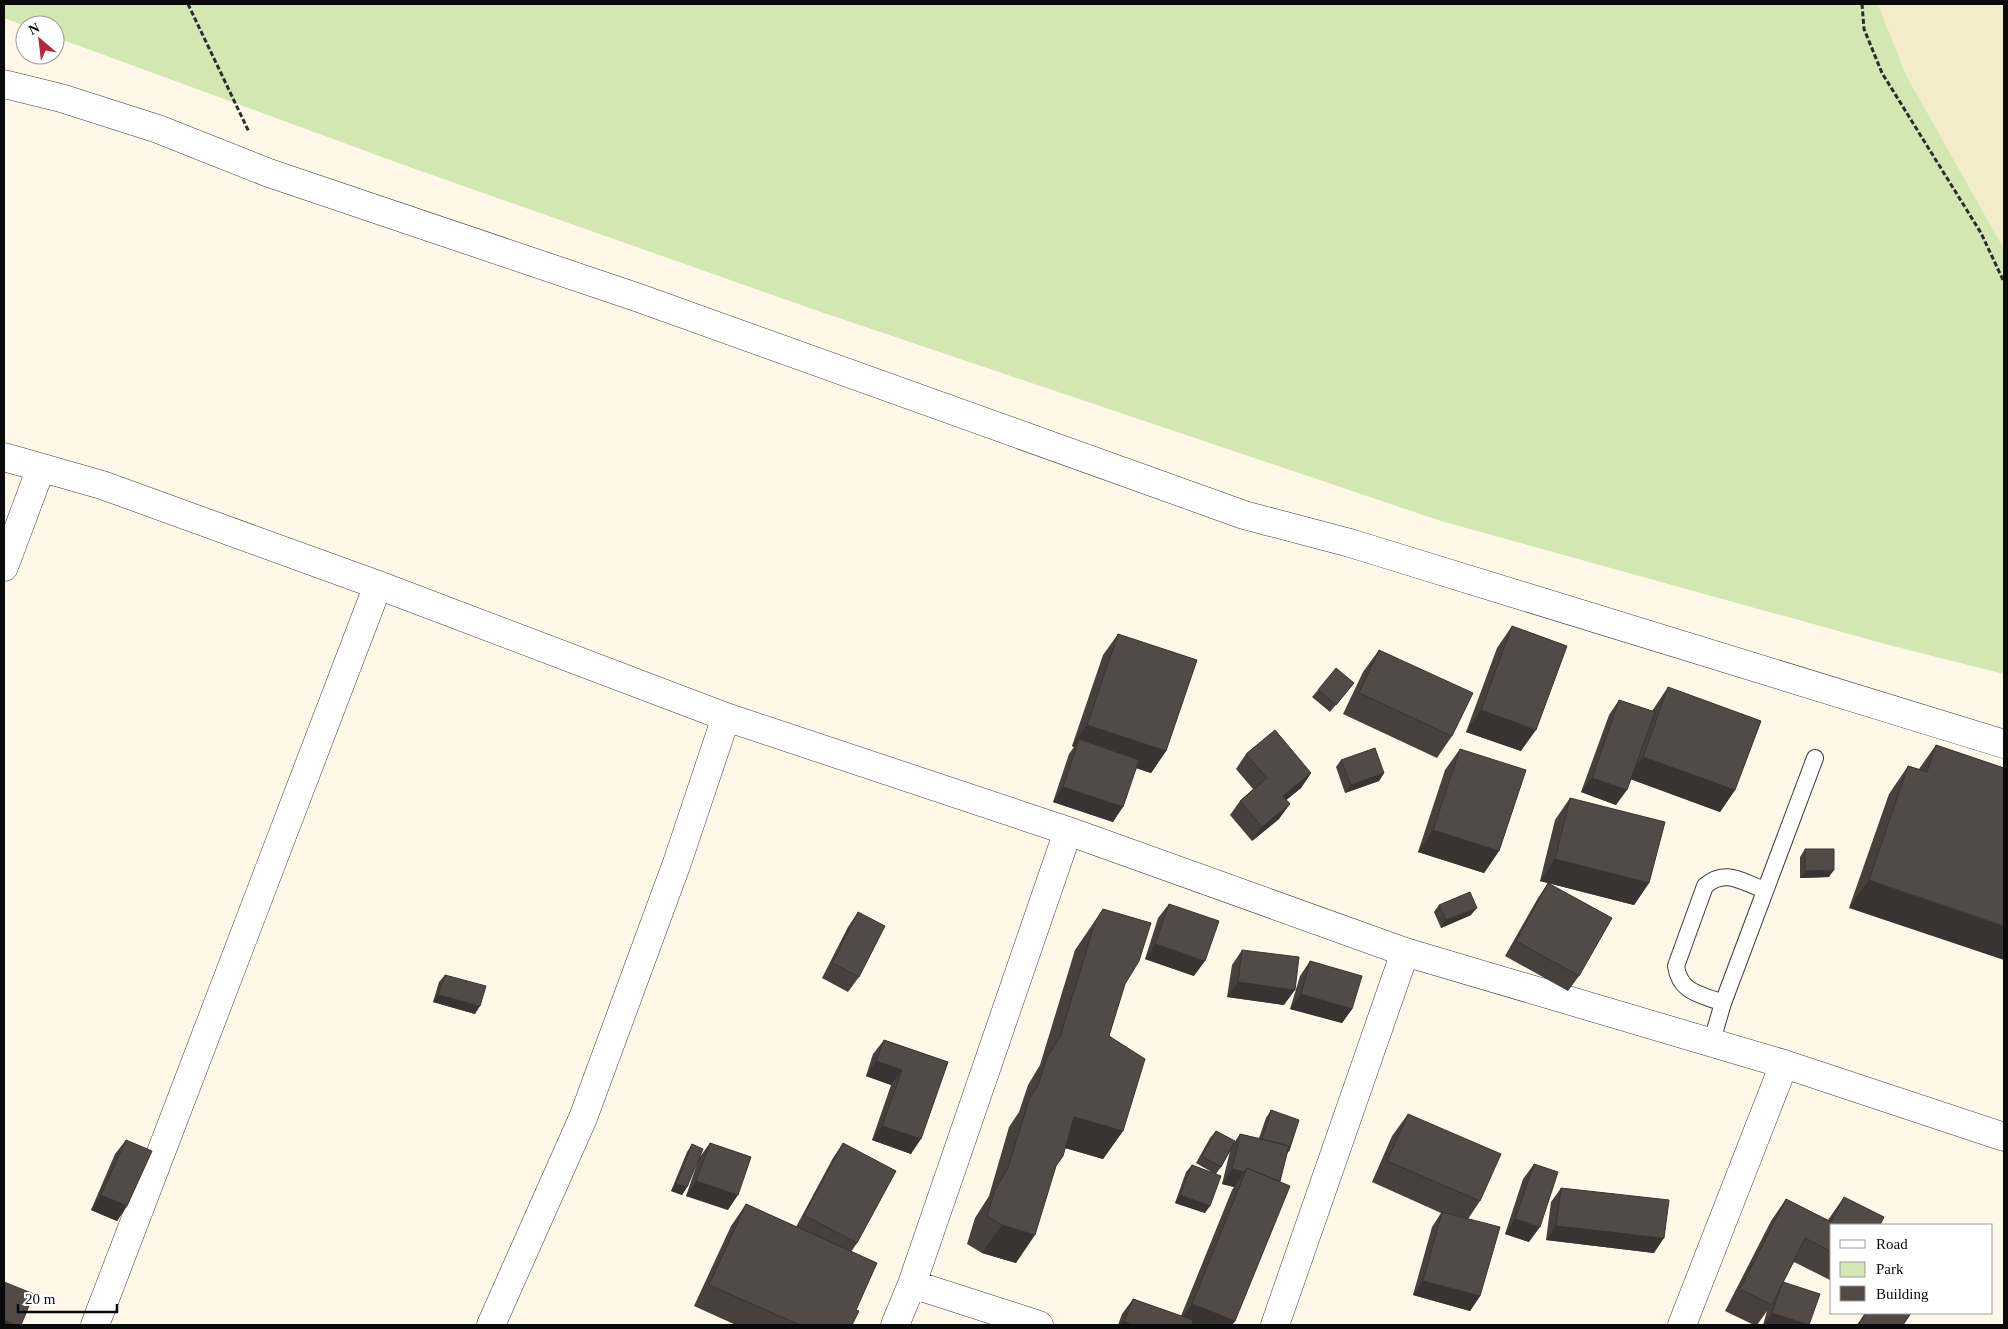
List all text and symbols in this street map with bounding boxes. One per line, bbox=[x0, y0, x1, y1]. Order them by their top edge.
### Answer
north arrow bbox=[15, 15, 65, 65]
text: N bbox=[26, 20, 42, 38]
legend bbox=[1830, 1224, 1993, 1314]
text: Road bbox=[1876, 1236, 1908, 1252]
text: Park bbox=[1876, 1261, 1904, 1277]
scale bar bbox=[18, 1282, 116, 1314]
text: Building bbox=[1876, 1286, 1929, 1302]
text: 20 m bbox=[25, 1291, 56, 1307]

